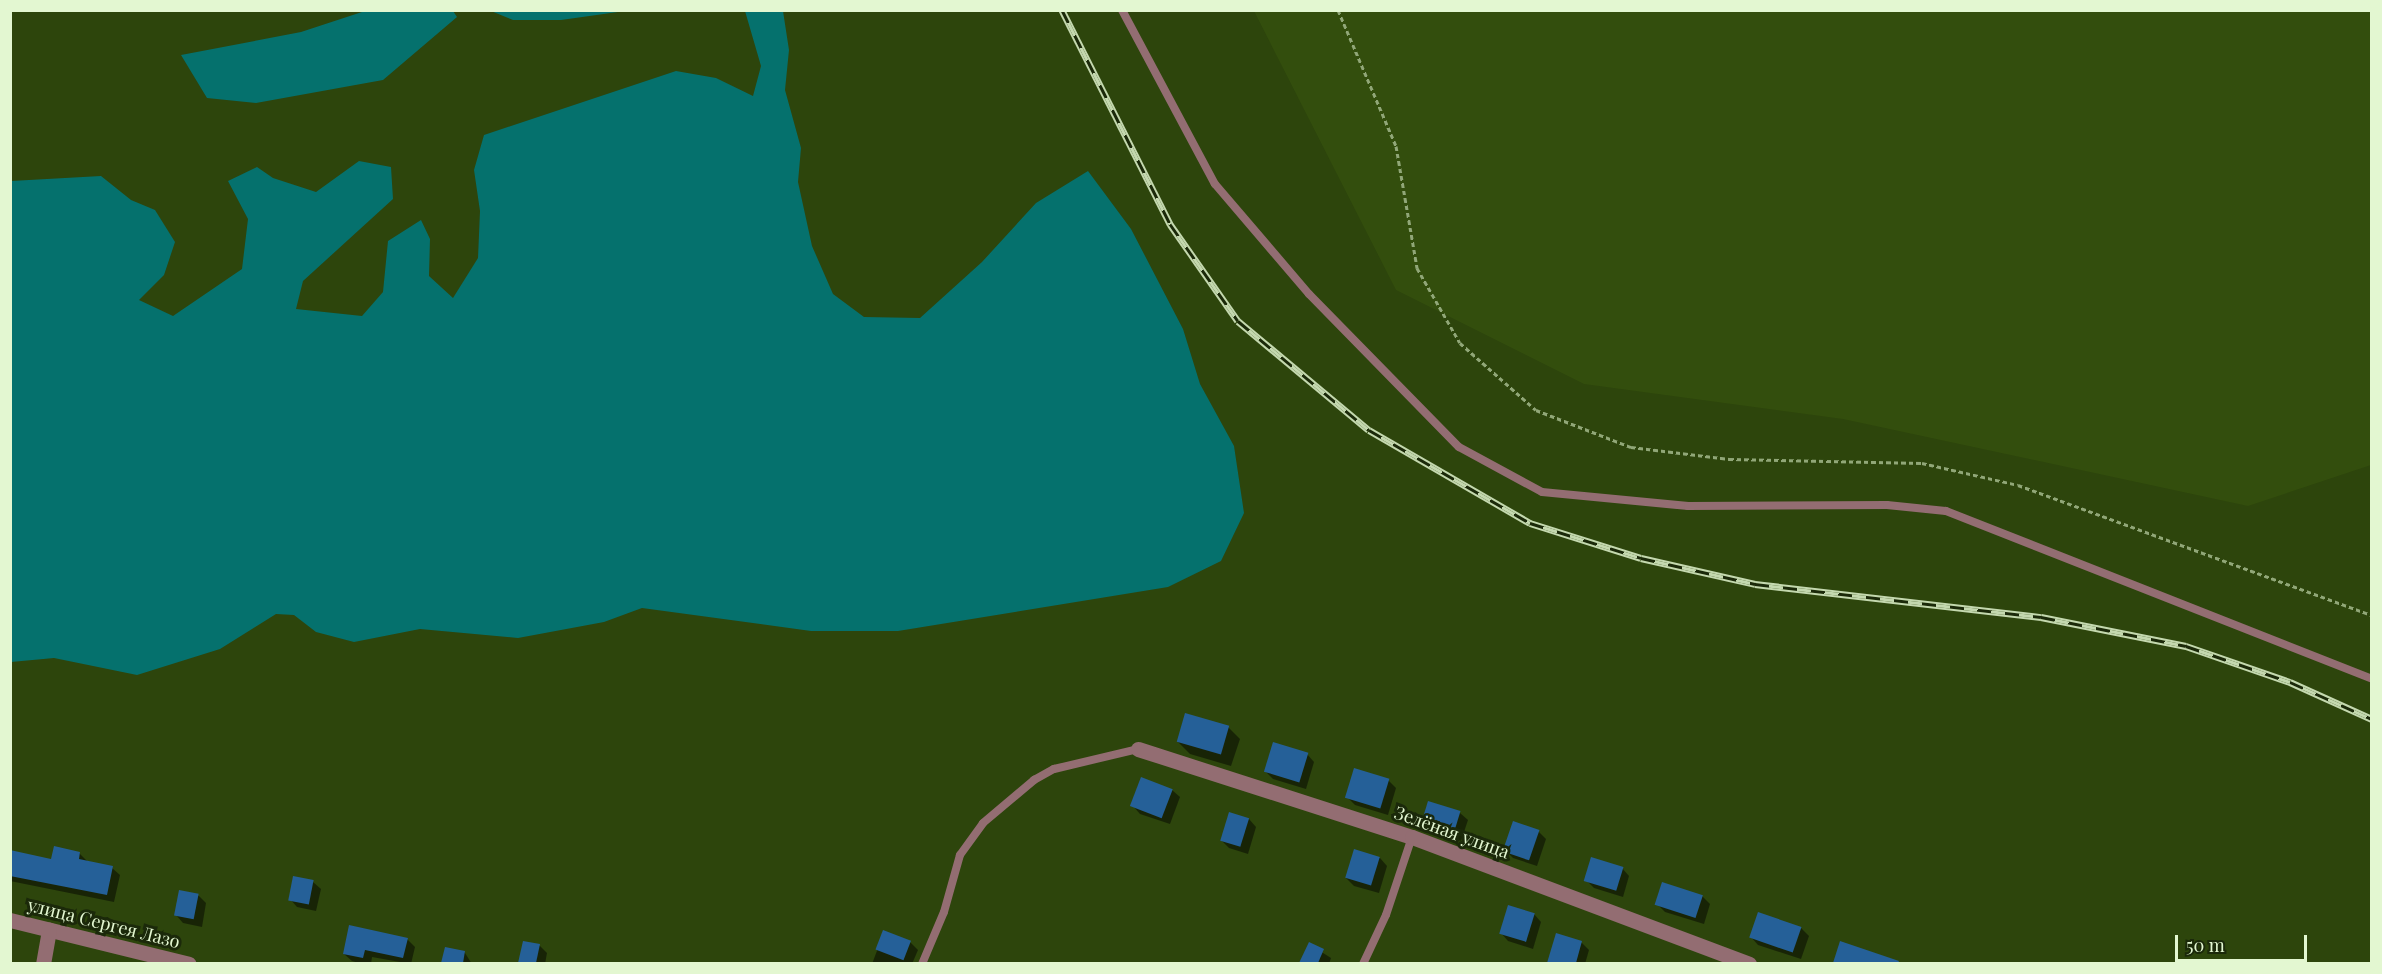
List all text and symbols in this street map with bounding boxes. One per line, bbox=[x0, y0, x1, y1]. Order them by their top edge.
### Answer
street label: Зелёная улица bbox=[1392, 801, 1512, 863]
street label: улица Сергея Лазо bbox=[26, 894, 182, 952]
scale bar bbox=[2178, 923, 2310, 961]
text: 50 m bbox=[2186, 933, 2225, 957]

